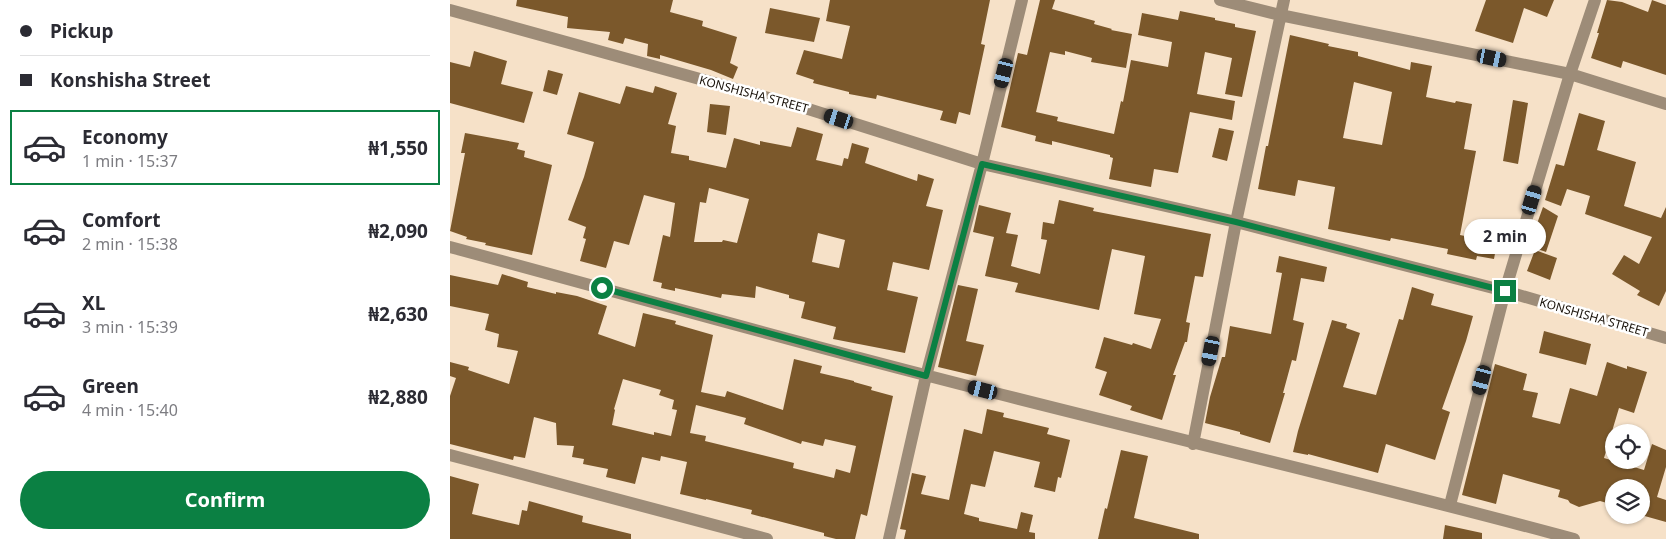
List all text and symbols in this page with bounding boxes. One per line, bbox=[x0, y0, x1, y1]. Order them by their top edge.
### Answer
text: Pickup bbox=[50, 18, 113, 44]
car bbox=[1475, 48, 1508, 68]
car bbox=[993, 57, 1014, 89]
text: Konshisha Street bbox=[50, 67, 210, 93]
street label: KONSHISHA STREET bbox=[698, 71, 811, 117]
car bbox=[822, 107, 855, 131]
text: Economy bbox=[82, 124, 168, 150]
icon: car bbox=[22, 125, 67, 170]
text: ₦1,550 bbox=[368, 135, 428, 161]
text: 1 min · 15:37 bbox=[82, 150, 178, 172]
car bbox=[1520, 183, 1543, 217]
text: Comfort bbox=[82, 207, 161, 233]
icon: car bbox=[22, 208, 67, 253]
text: ₦2,090 bbox=[368, 218, 428, 244]
callout: 2 min bbox=[1464, 218, 1546, 254]
text: 2 min bbox=[1483, 225, 1527, 247]
text: 2 min · 15:38 bbox=[82, 233, 178, 255]
route start bbox=[591, 277, 613, 299]
route end bbox=[1494, 280, 1516, 302]
text: XL bbox=[82, 290, 105, 316]
icon: car bbox=[22, 291, 67, 336]
street label: KONSHISHA STREET bbox=[1538, 293, 1651, 341]
text: ₦2,630 bbox=[368, 301, 428, 327]
text: 3 min · 15:39 bbox=[82, 316, 178, 338]
car bbox=[1200, 335, 1221, 367]
car bbox=[1470, 364, 1493, 396]
text: Green bbox=[82, 373, 139, 399]
icon: car bbox=[22, 374, 67, 419]
car bbox=[966, 379, 999, 401]
text: ₦2,880 bbox=[368, 384, 428, 410]
text: 4 min · 15:40 bbox=[82, 399, 178, 421]
map controls bbox=[1605, 424, 1650, 524]
button: locate bbox=[1605, 424, 1650, 469]
button: Confirm bbox=[20, 471, 430, 529]
button: layers bbox=[1605, 479, 1650, 524]

